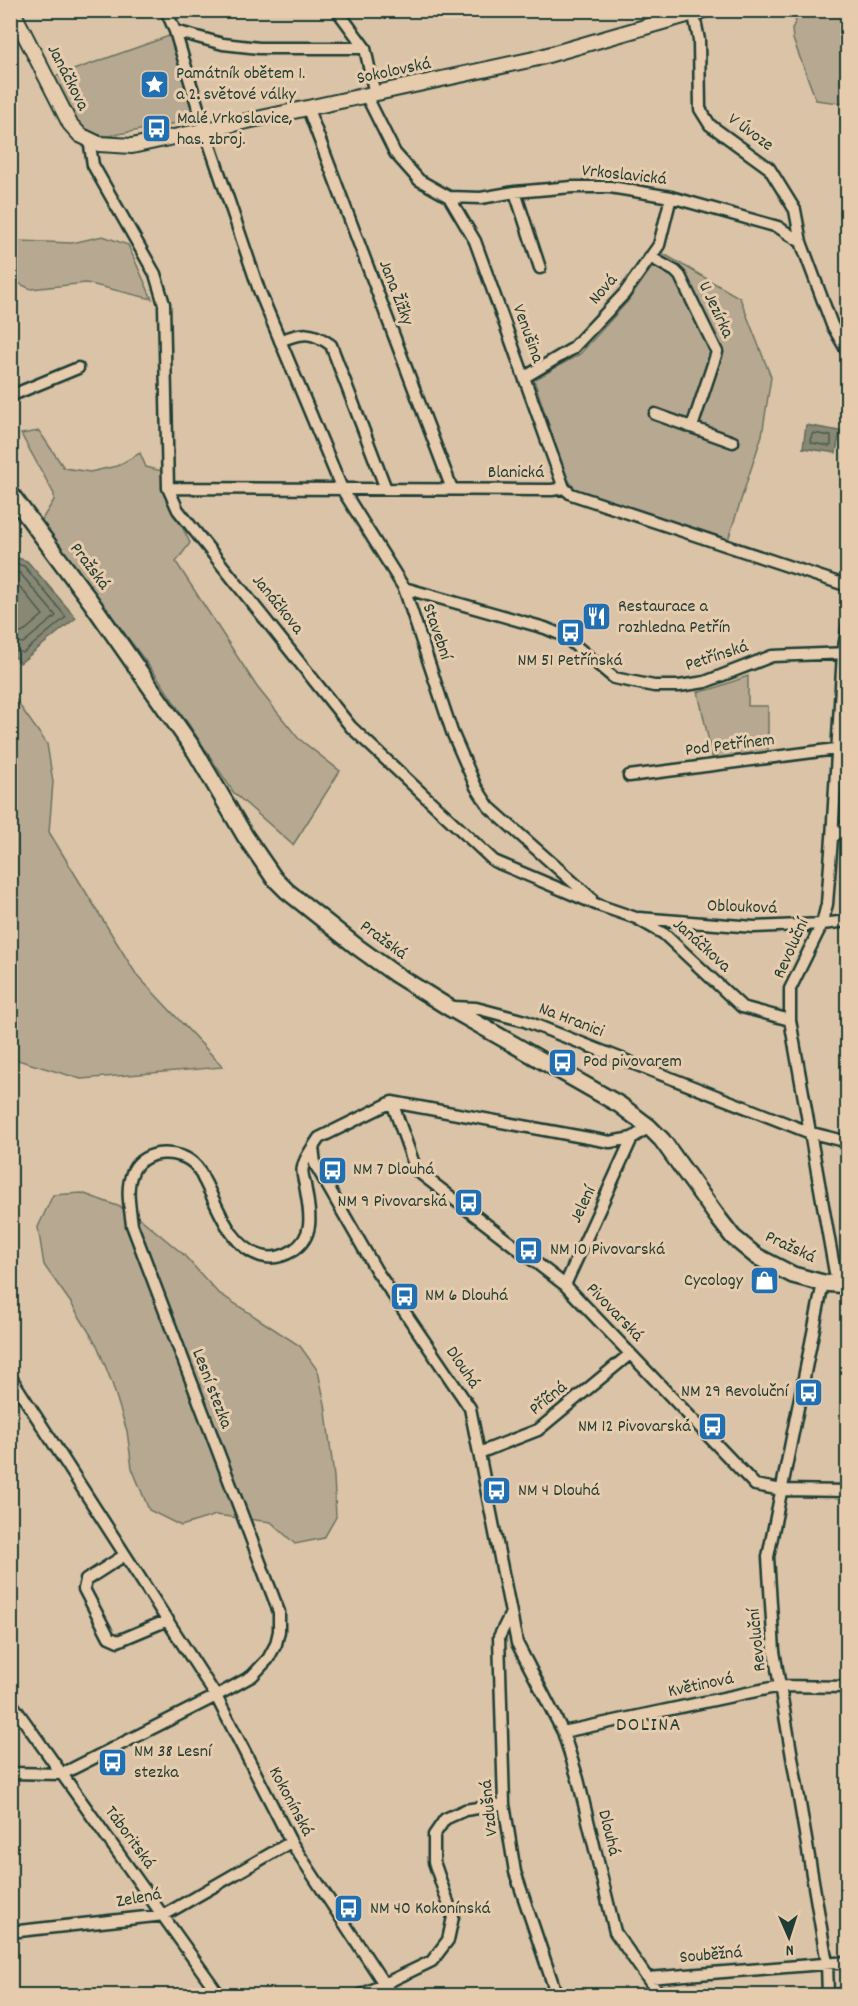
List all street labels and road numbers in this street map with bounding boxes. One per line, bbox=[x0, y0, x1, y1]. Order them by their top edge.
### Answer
street label: Janáčkova bbox=[40, 41, 94, 116]
street label: Sokolovská bbox=[355, 52, 433, 92]
street label: V Úvoze bbox=[722, 108, 778, 158]
street label: Vrkoslavická bbox=[580, 159, 668, 193]
street label: Jana Žižky bbox=[371, 257, 419, 330]
street label: Nová bbox=[584, 269, 624, 311]
street label: U Jezírka bbox=[691, 278, 739, 343]
street label: Venušina bbox=[505, 301, 549, 367]
street label: Blanická bbox=[488, 461, 544, 486]
street label: Pražská bbox=[63, 538, 115, 596]
street label: Janáčkova bbox=[245, 570, 309, 641]
street label: Stavební bbox=[415, 601, 458, 665]
street label: Petřínská bbox=[682, 635, 752, 679]
street label: Pod Petřínem bbox=[684, 728, 776, 764]
street label: Oblouková bbox=[707, 894, 777, 922]
street label: Janáčkova bbox=[666, 913, 736, 979]
street label: Revoluční bbox=[768, 914, 817, 983]
street label: Pražská bbox=[354, 915, 412, 967]
street label: Na Hranici bbox=[535, 997, 607, 1045]
street label: Jelení bbox=[565, 1181, 604, 1228]
street label: Pražská bbox=[760, 1225, 820, 1271]
street label: Pivovarská bbox=[579, 1278, 649, 1348]
street label: Dlouhá bbox=[439, 1342, 485, 1394]
street label: Lesní stezka bbox=[184, 1346, 238, 1433]
street label: Příčná bbox=[525, 1376, 573, 1422]
street label: Revoluční bbox=[742, 1606, 774, 1673]
street label: Květinová bbox=[666, 1667, 736, 1705]
street label: Kokonínská bbox=[261, 1763, 319, 1841]
street label: Vzdušná bbox=[475, 1778, 505, 1838]
street label: Táboritská bbox=[98, 1801, 160, 1875]
street label: Dlouhá bbox=[590, 1807, 626, 1859]
street label: Zelená bbox=[114, 1883, 164, 1915]
street label: Souběžná bbox=[679, 1941, 743, 1971]

